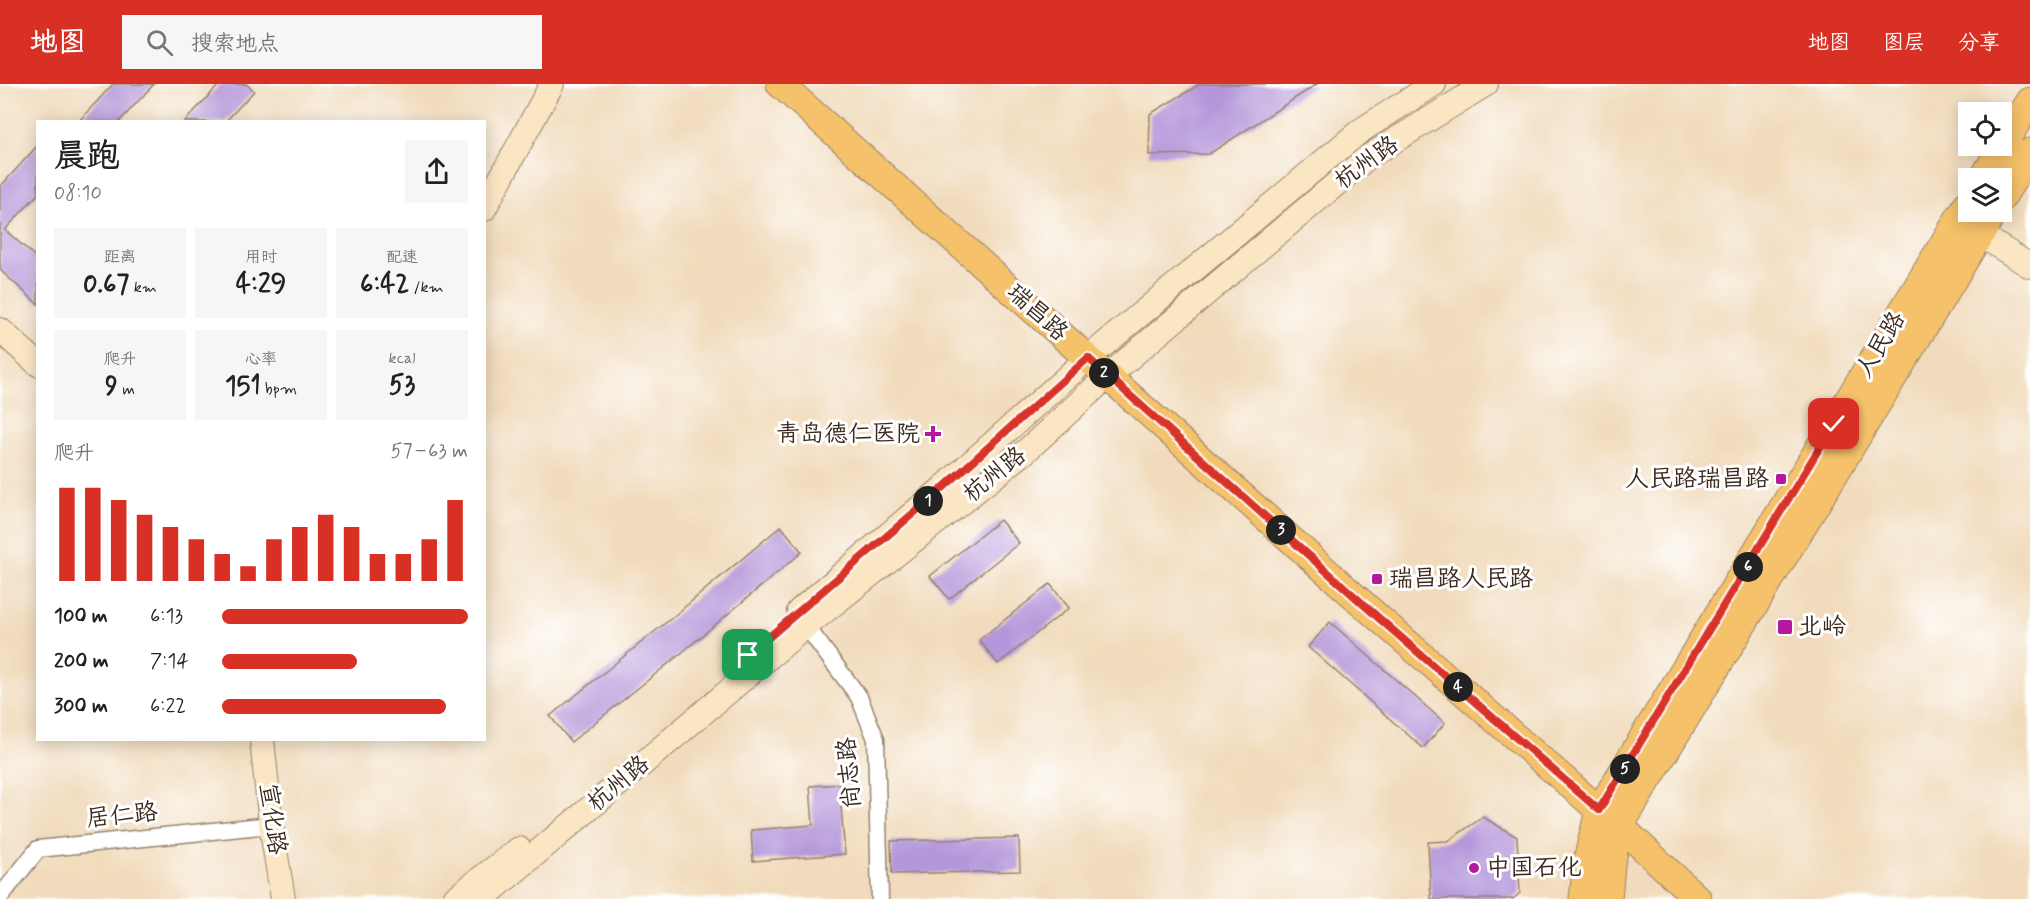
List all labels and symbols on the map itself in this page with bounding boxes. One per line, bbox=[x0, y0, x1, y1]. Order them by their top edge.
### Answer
street label: 杭州路 bbox=[1329, 129, 1405, 197]
street label: 瑞昌路 bbox=[1000, 277, 1074, 349]
street label: 人民路 bbox=[1849, 306, 1913, 384]
pin: 2 bbox=[1089, 358, 1119, 388]
pin bbox=[1808, 398, 1859, 449]
place label: 青岛德仁医院 bbox=[776, 419, 920, 450]
marker: 青岛德仁医院 bbox=[924, 425, 942, 443]
street label: 杭州路 bbox=[957, 440, 1033, 510]
place label: 人民路瑞昌路 bbox=[1625, 464, 1769, 495]
marker: 人民路瑞昌路 bbox=[1774, 472, 1788, 486]
pin: 1 bbox=[913, 486, 943, 516]
pin: 3 bbox=[1266, 515, 1296, 545]
pin: 6 bbox=[1733, 552, 1763, 582]
place label: 瑞昌路人民路 bbox=[1389, 564, 1533, 595]
marker: 瑞昌路人民路 bbox=[1370, 572, 1384, 586]
place label: 北岭 bbox=[1798, 612, 1846, 643]
marker: 北岭 bbox=[1776, 618, 1794, 636]
pin bbox=[722, 629, 773, 680]
pin: 4 bbox=[1443, 672, 1473, 702]
street label: 尚志路 bbox=[831, 736, 869, 810]
street label: 杭州路 bbox=[581, 749, 657, 819]
pin: 5 bbox=[1610, 754, 1640, 784]
street label: 宣化路 bbox=[252, 781, 292, 857]
street label: 居仁路 bbox=[85, 797, 159, 835]
place label: 中国石化 bbox=[1486, 853, 1582, 884]
marker: 中国石化 bbox=[1467, 861, 1481, 875]

